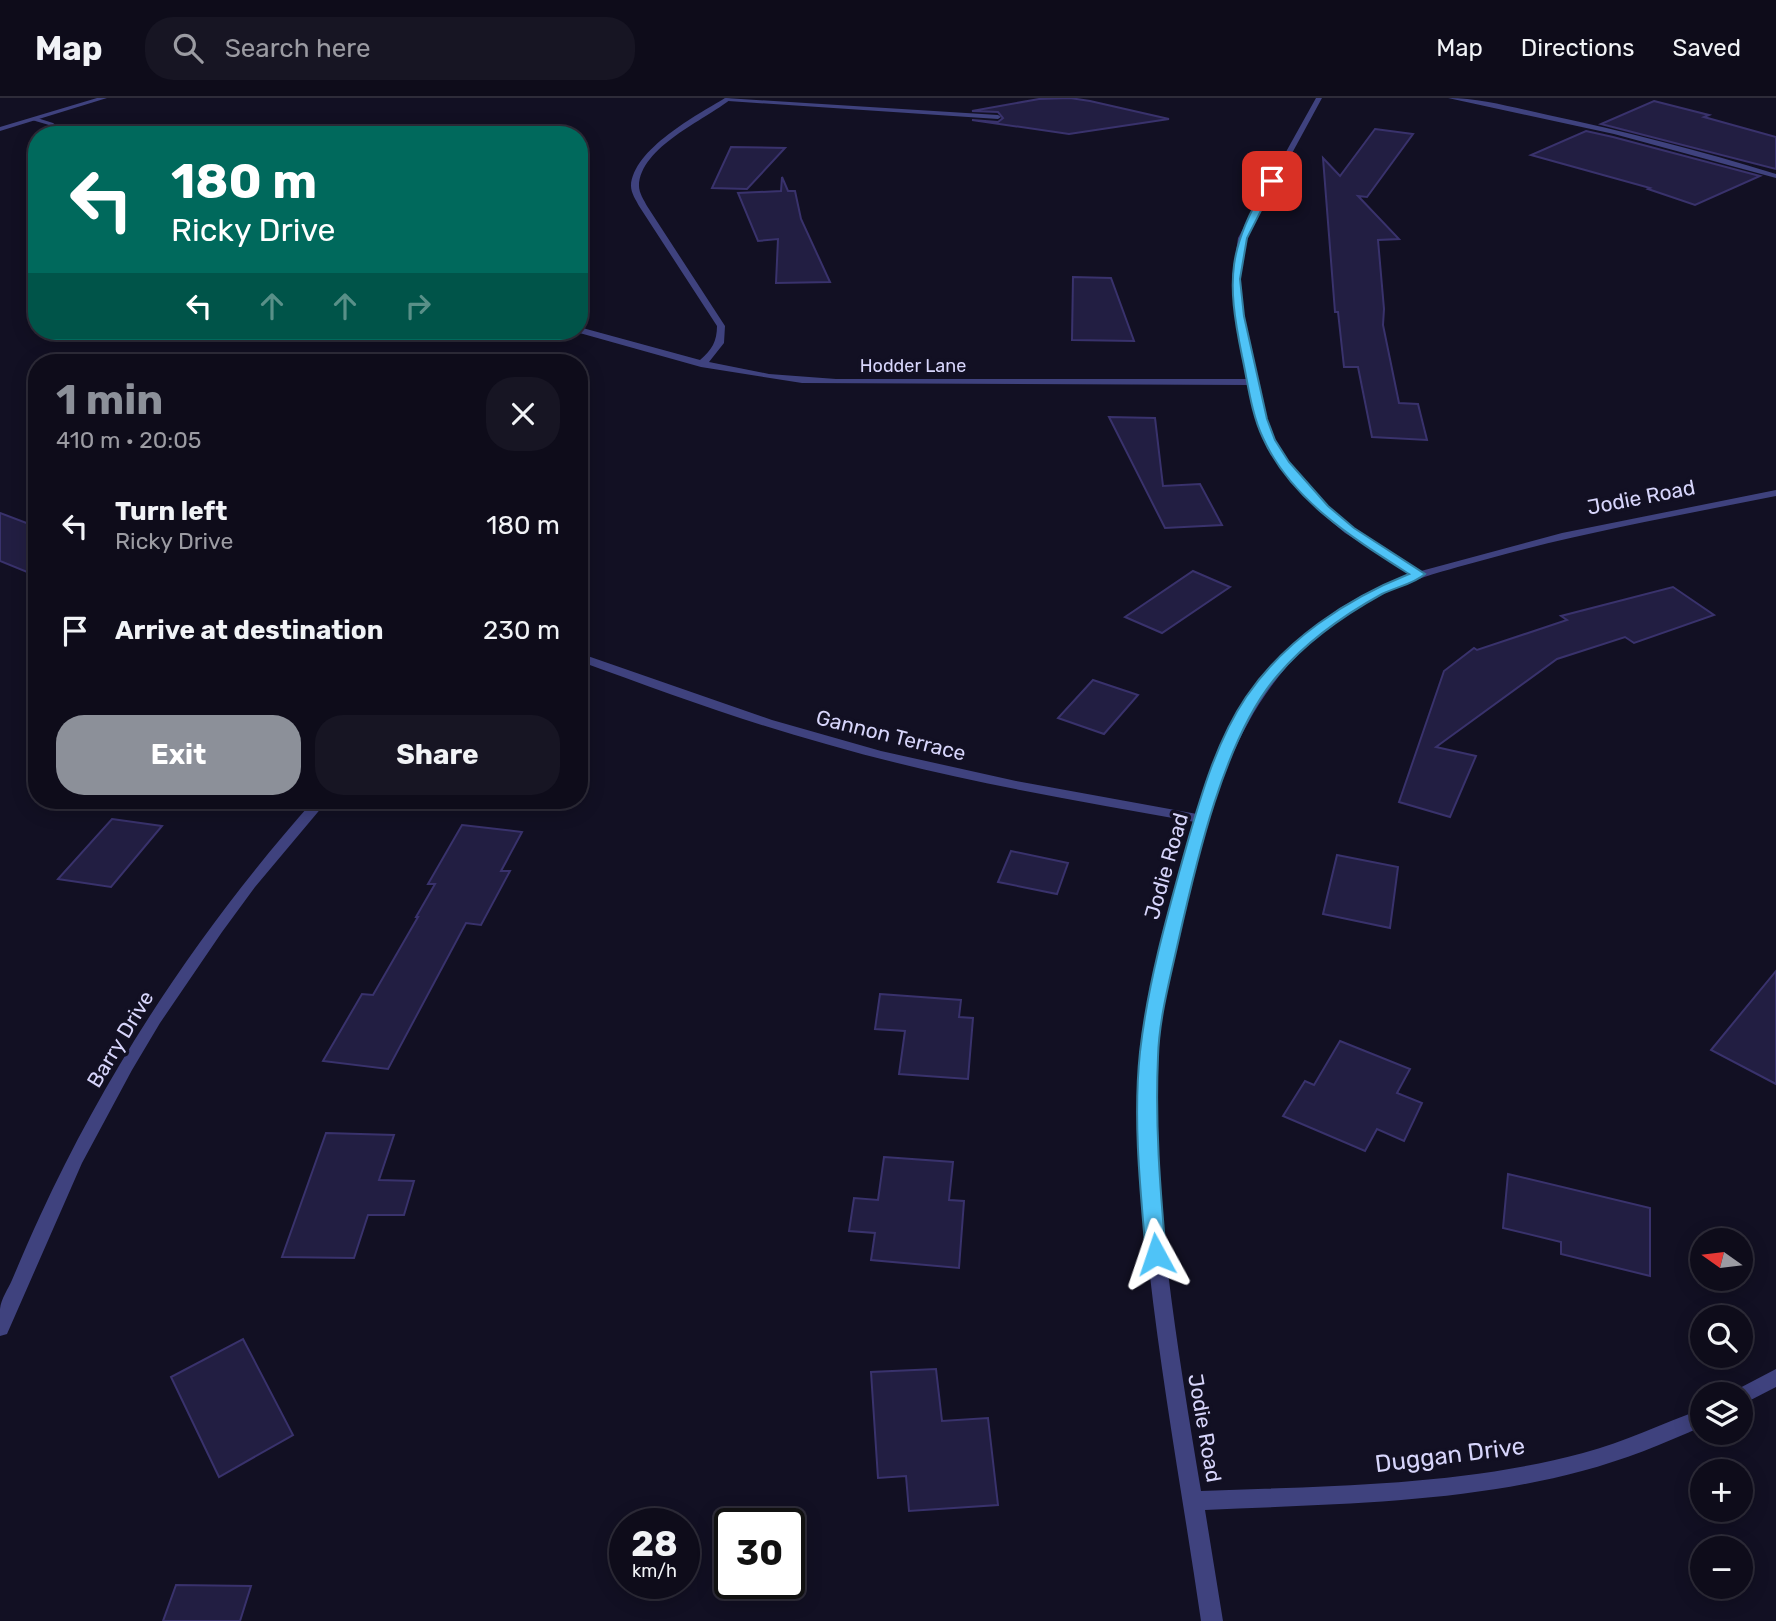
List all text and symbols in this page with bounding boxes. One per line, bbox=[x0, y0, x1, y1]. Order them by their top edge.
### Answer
search box bbox=[145, 17, 635, 80]
text: Map bbox=[35, 29, 103, 68]
icon: search bbox=[169, 29, 207, 67]
text: Search here bbox=[225, 33, 370, 64]
text: Map bbox=[1436, 34, 1483, 62]
text: Directions bbox=[1521, 34, 1634, 62]
text: Saved bbox=[1672, 34, 1741, 62]
pin bbox=[1242, 151, 1302, 211]
text: 180 m bbox=[171, 152, 317, 210]
icon: left bbox=[56, 154, 147, 245]
icon: arrive bbox=[1253, 162, 1291, 200]
text: Ricky Drive bbox=[171, 211, 336, 249]
icon: left bbox=[180, 287, 218, 325]
icon: ahead bbox=[253, 287, 291, 325]
icon: ahead bbox=[326, 287, 364, 325]
icon: right bbox=[399, 287, 437, 325]
street label: Hodder Lane bbox=[860, 355, 966, 377]
text: 1 min bbox=[56, 375, 163, 425]
button: close bbox=[486, 377, 560, 451]
text: 410 m · 20:05 bbox=[56, 426, 201, 454]
street label: Jodie Road bbox=[1585, 474, 1697, 520]
text: Turn left bbox=[115, 496, 227, 527]
icon: left bbox=[56, 507, 94, 545]
text: 180 m bbox=[486, 510, 560, 541]
text: Ricky Drive bbox=[115, 527, 233, 555]
icon: arrive bbox=[56, 612, 94, 650]
text: Arrive at destination bbox=[115, 615, 383, 646]
text: 230 m bbox=[483, 615, 560, 646]
street label: Gannon Terrace bbox=[814, 704, 968, 766]
button: Exit bbox=[56, 715, 301, 795]
button: Share bbox=[315, 715, 560, 795]
street label: Jodie Road bbox=[1139, 810, 1193, 922]
street label: Barry Drive bbox=[81, 986, 159, 1092]
position arrow bbox=[1119, 1217, 1193, 1291]
north arrow bbox=[1690, 1228, 1754, 1292]
map controls bbox=[1690, 1228, 1753, 1599]
button: search bbox=[1690, 1305, 1753, 1368]
street label: Jodie Road bbox=[1183, 1372, 1227, 1484]
button: layers bbox=[1690, 1382, 1753, 1445]
street label: Duggan Drive bbox=[1373, 1432, 1527, 1478]
button: + bbox=[1690, 1459, 1753, 1522]
speed limit sign: 30 bbox=[714, 1508, 805, 1599]
text: 28 bbox=[631, 1523, 678, 1565]
button: − bbox=[1690, 1536, 1753, 1599]
text: km/h bbox=[632, 1560, 677, 1582]

